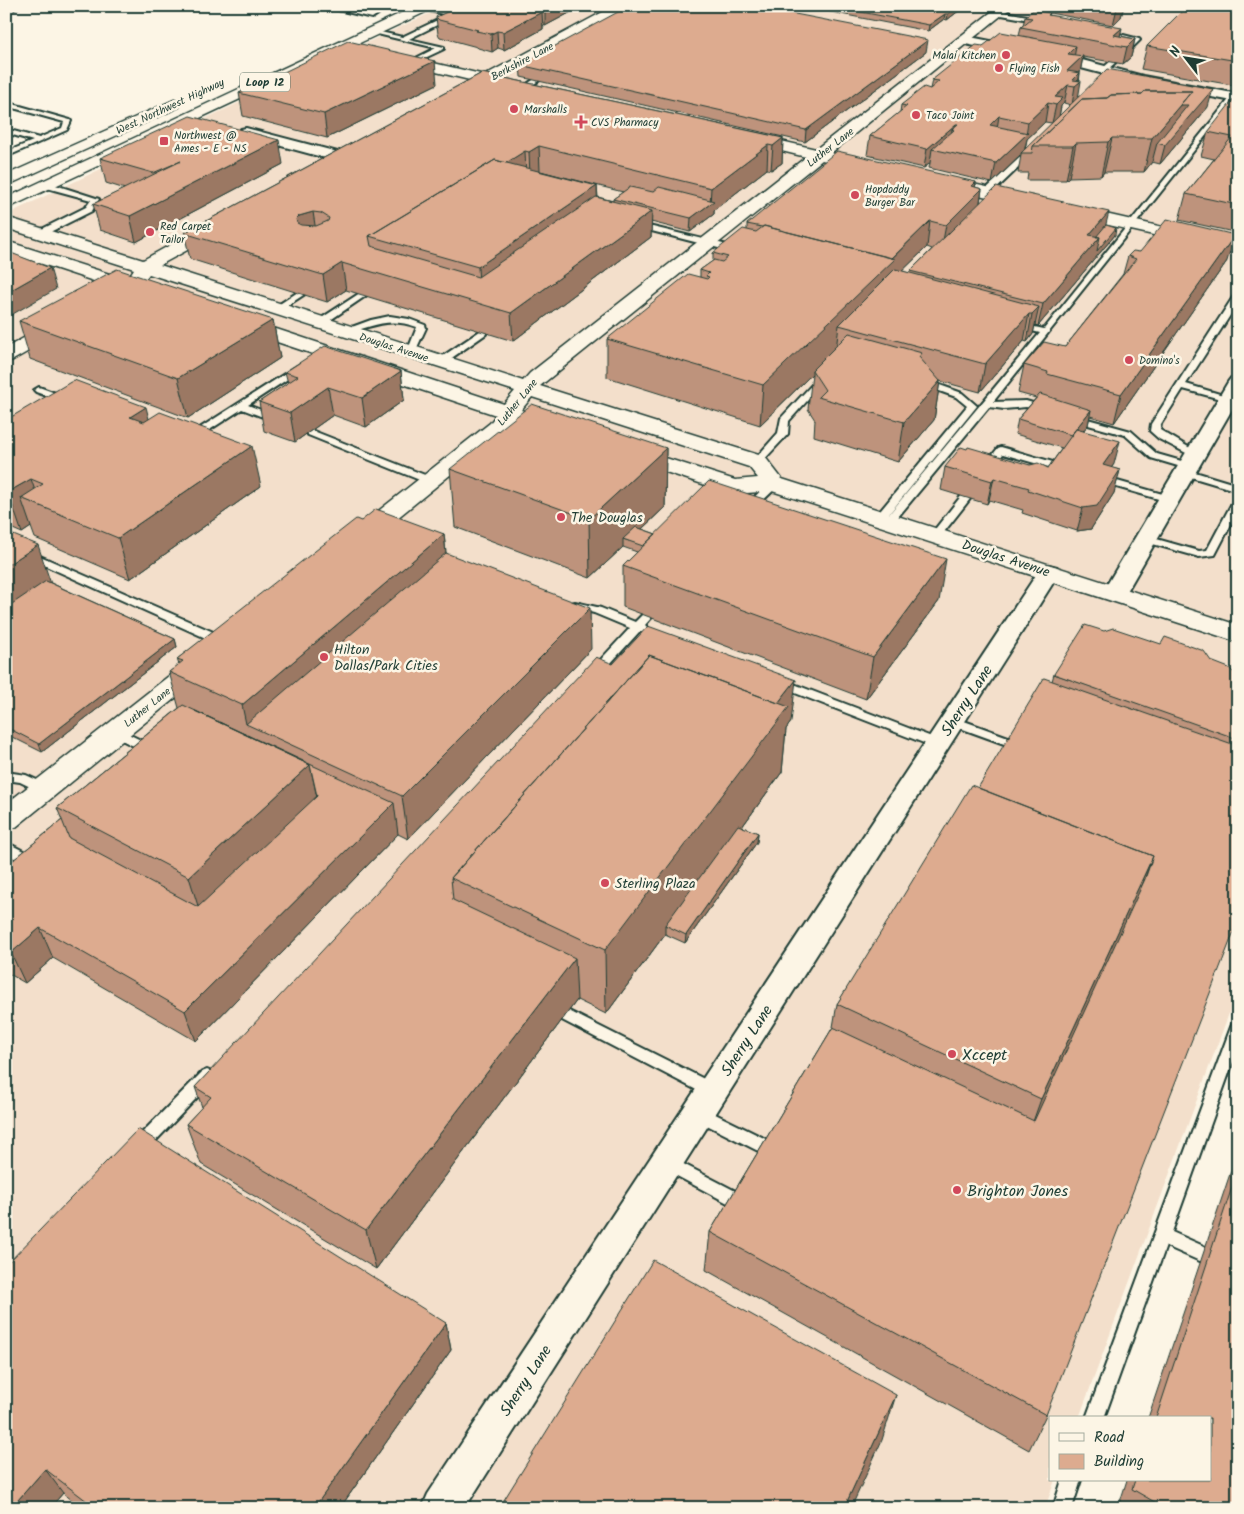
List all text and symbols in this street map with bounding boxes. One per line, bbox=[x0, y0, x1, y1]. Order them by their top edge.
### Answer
north arrow bbox=[1162, 32, 1212, 82]
street label: Berkshire Lane bbox=[488, 38, 557, 86]
text: N bbox=[1164, 42, 1188, 61]
place label: Malai Kitchen bbox=[932, 47, 996, 65]
marker: Malai Kitchen bbox=[1000, 49, 1012, 61]
place label: Flying Fish bbox=[1009, 60, 1060, 78]
marker: Flying Fish bbox=[993, 62, 1005, 74]
road number: Loop 12 bbox=[240, 72, 290, 91]
street label: West Northwest Highway bbox=[113, 74, 228, 140]
place label: Marshalls bbox=[524, 101, 568, 119]
marker: Marshalls bbox=[508, 103, 520, 115]
place label: Taco Joint bbox=[926, 107, 975, 125]
marker: Taco Joint bbox=[910, 109, 922, 121]
place label: CVS Pharmacy bbox=[591, 114, 659, 132]
marker: CVS Pharmacy bbox=[575, 116, 587, 128]
street label: Luther Lane bbox=[803, 123, 858, 172]
place label: Northwest @ Ames - E - NS bbox=[174, 127, 247, 158]
marker: Northwest @ Ames - E - NS bbox=[158, 135, 170, 147]
place label: Hopdoddy Burger Bar bbox=[865, 181, 916, 212]
marker: Hopdoddy Burger Bar bbox=[849, 189, 861, 201]
place label: Red Carpet Tailor bbox=[160, 218, 212, 249]
marker: Red Carpet Tailor bbox=[144, 226, 156, 238]
street label: Douglas Avenue bbox=[357, 328, 431, 368]
place label: Domino's bbox=[1139, 352, 1180, 370]
marker: Domino's bbox=[1123, 354, 1135, 366]
street label: Luther Lane bbox=[493, 375, 543, 430]
place label: The Douglas bbox=[571, 507, 643, 529]
marker: The Douglas bbox=[555, 511, 567, 523]
street label: Douglas Avenue bbox=[959, 534, 1053, 584]
place label: Hilton Dallas/Park Cities bbox=[334, 639, 438, 677]
marker: Hilton Dallas/Park Cities bbox=[318, 651, 330, 663]
street label: Sherry Lane bbox=[935, 660, 1000, 741]
street label: Luther Lane bbox=[120, 683, 175, 733]
place label: Sterling Plaza bbox=[615, 873, 696, 895]
marker: Sterling Plaza bbox=[599, 877, 611, 889]
street label: Sherry Lane bbox=[715, 1000, 780, 1081]
place label: Xccept bbox=[962, 1043, 1008, 1068]
marker: Xccept bbox=[946, 1048, 958, 1060]
place label: Brighton Jones bbox=[967, 1179, 1068, 1204]
marker: Brighton Jones bbox=[951, 1184, 963, 1196]
street label: Sherry Lane bbox=[494, 1340, 559, 1421]
legend bbox=[1049, 1416, 1212, 1482]
text: Road bbox=[1094, 1426, 1125, 1450]
text: Building bbox=[1094, 1450, 1144, 1474]

